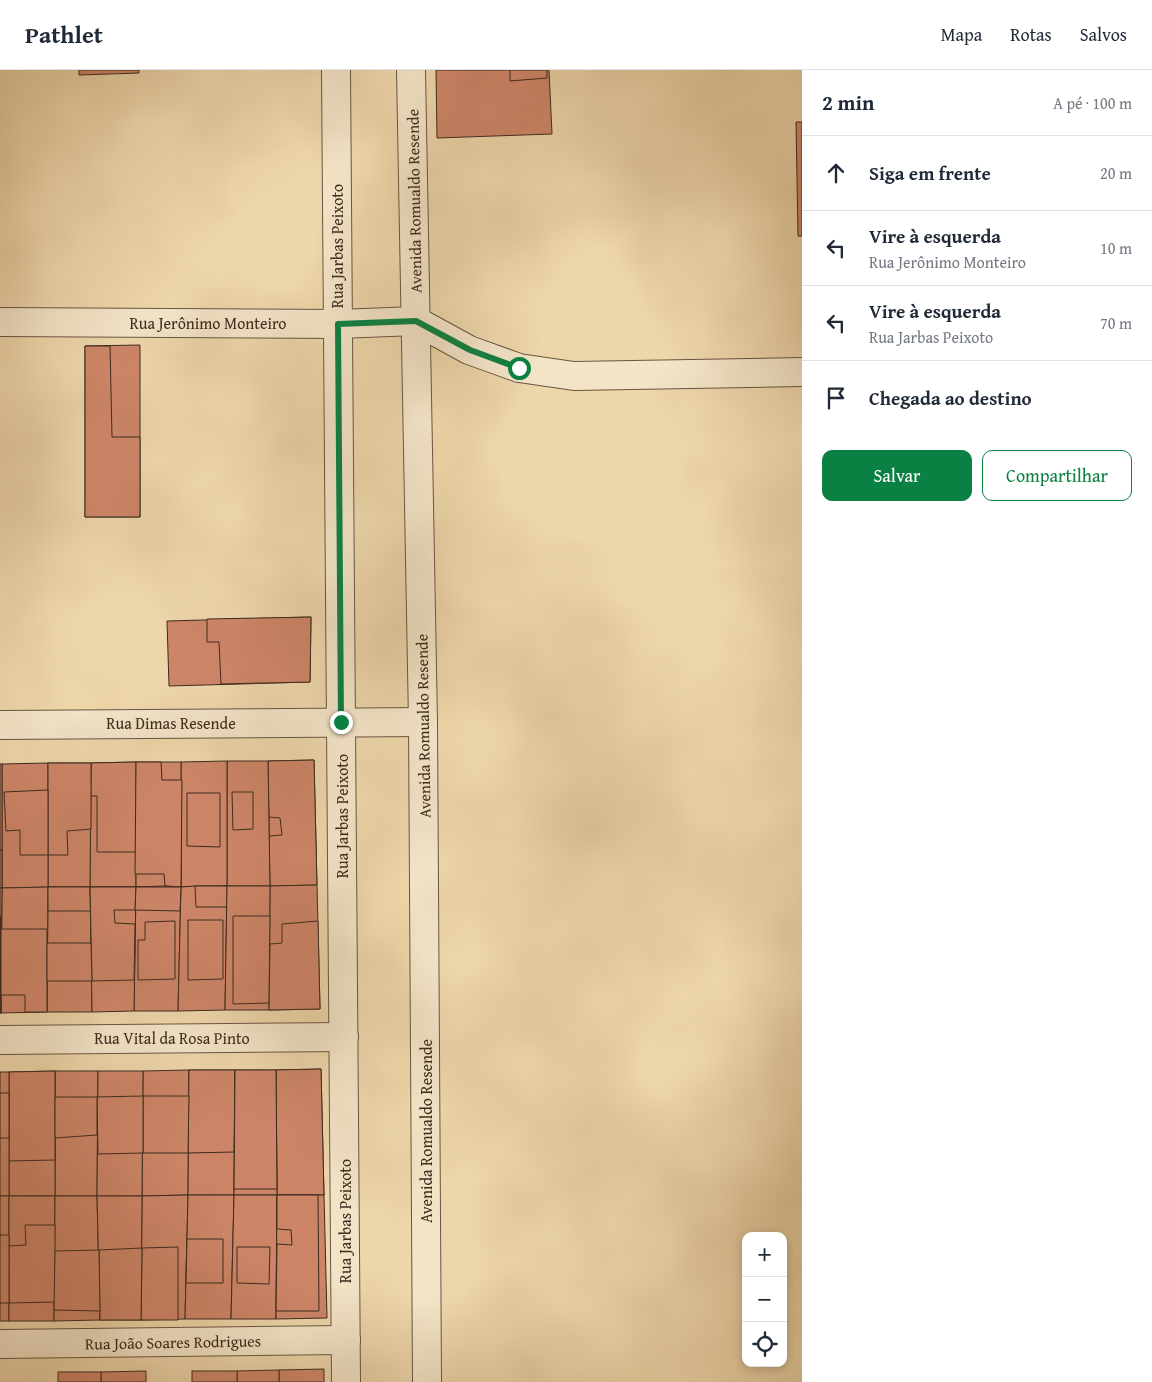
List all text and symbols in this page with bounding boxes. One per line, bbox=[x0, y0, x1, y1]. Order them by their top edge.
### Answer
text: Pathlet bbox=[25, 17, 103, 52]
text: Mapa bbox=[941, 21, 982, 48]
text: Rotas bbox=[1010, 21, 1052, 48]
text: Salvos bbox=[1080, 21, 1127, 48]
text: 2 min bbox=[822, 87, 874, 118]
text: A pé · 100 m bbox=[1053, 91, 1132, 115]
street label: Avenida Romualdo Resende bbox=[400, 109, 428, 293]
icon: ahead bbox=[822, 159, 850, 187]
text: Siga em frente bbox=[869, 159, 991, 187]
text: 20 m bbox=[1100, 161, 1132, 185]
street label: Rua Jarbas Peixoto bbox=[325, 184, 349, 308]
text: Vire à esquerda bbox=[869, 222, 1001, 250]
icon: left bbox=[822, 234, 850, 262]
text: 10 m bbox=[1100, 236, 1132, 260]
text: Rua Jerônimo Monteiro bbox=[869, 250, 1026, 274]
text: Vire à esquerda bbox=[869, 297, 1001, 325]
icon: left bbox=[822, 309, 850, 337]
street label: Rua Jerônimo Monteiro bbox=[130, 311, 286, 335]
text: 70 m bbox=[1100, 311, 1132, 335]
text: Rua Jarbas Peixoto bbox=[869, 325, 993, 349]
route start bbox=[508, 357, 531, 380]
icon: arrive bbox=[822, 384, 850, 412]
text: Chegada ao destino bbox=[869, 384, 1032, 412]
button: Salvar bbox=[822, 450, 972, 501]
button: Compartilhar bbox=[982, 450, 1132, 501]
street label: Avenida Romualdo Resende bbox=[409, 634, 437, 818]
street label: Rua Dimas Resende bbox=[106, 711, 236, 735]
route end bbox=[330, 711, 353, 734]
street label: Rua Jarbas Peixoto bbox=[330, 754, 354, 878]
street label: Rua Vital da Rosa Pinto bbox=[94, 1026, 250, 1050]
street label: Avenida Romualdo Resende bbox=[414, 1039, 438, 1223]
street label: Rua Jarbas Peixoto bbox=[333, 1159, 357, 1283]
map controls bbox=[742, 1232, 787, 1367]
button: + bbox=[742, 1232, 787, 1277]
button: − bbox=[742, 1277, 787, 1322]
button: locate bbox=[742, 1322, 787, 1367]
street label: Rua João Soares Rodrigues bbox=[85, 1328, 261, 1356]

